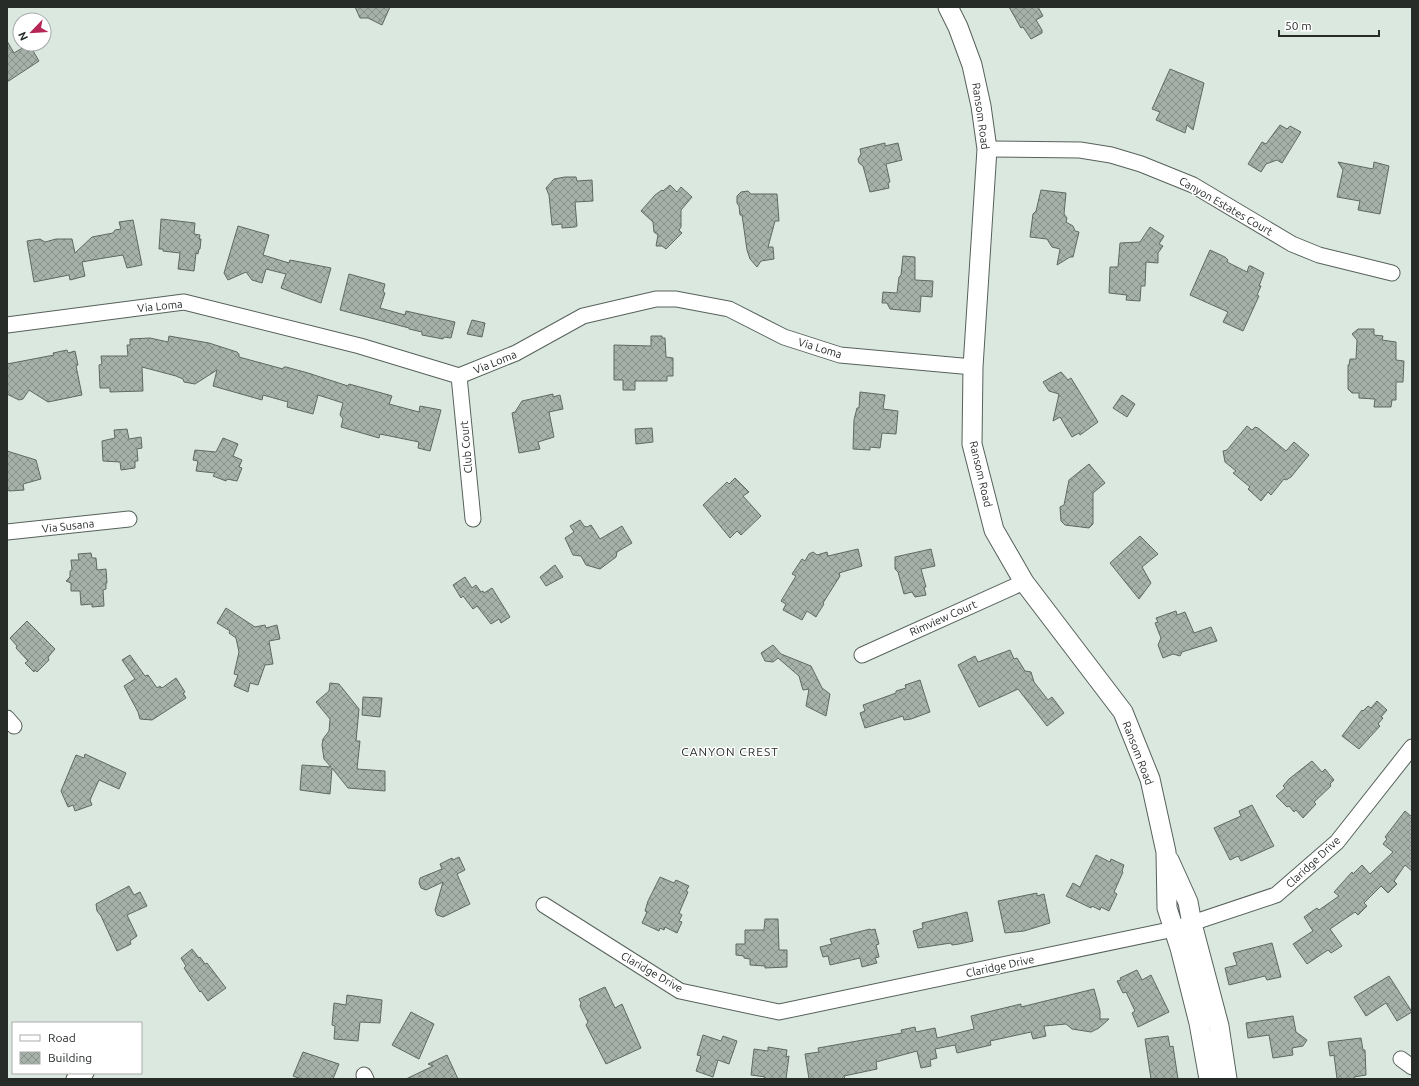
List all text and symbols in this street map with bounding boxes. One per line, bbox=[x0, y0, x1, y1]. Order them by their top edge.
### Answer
north arrow bbox=[12, 12, 52, 52]
scale bar bbox=[1279, 12, 1379, 38]
text: 50 m bbox=[1285, 19, 1312, 32]
text: N bbox=[16, 30, 30, 42]
street label: Ransom Road bbox=[970, 82, 992, 150]
street label: Canyon Estates Court bbox=[1177, 174, 1275, 238]
street label: Via Loma bbox=[137, 298, 183, 314]
street label: Via Loma bbox=[797, 336, 843, 360]
street label: Via Loma bbox=[472, 348, 518, 376]
street label: Club Court bbox=[458, 420, 474, 474]
street label: Ransom Road bbox=[968, 440, 994, 508]
street label: Via Susana bbox=[41, 517, 95, 535]
street label: Rimview Court bbox=[908, 598, 979, 638]
street label: Ransom Road bbox=[1120, 719, 1156, 787]
district label: CANYON CREST bbox=[681, 745, 779, 758]
street label: Claridge Drive bbox=[1283, 834, 1343, 890]
street label: Claridge Drive bbox=[619, 949, 685, 995]
street label: Claridge Drive bbox=[965, 953, 1035, 979]
legend bbox=[12, 1022, 142, 1074]
text: Road bbox=[48, 1031, 76, 1044]
text: Building bbox=[48, 1051, 92, 1064]

